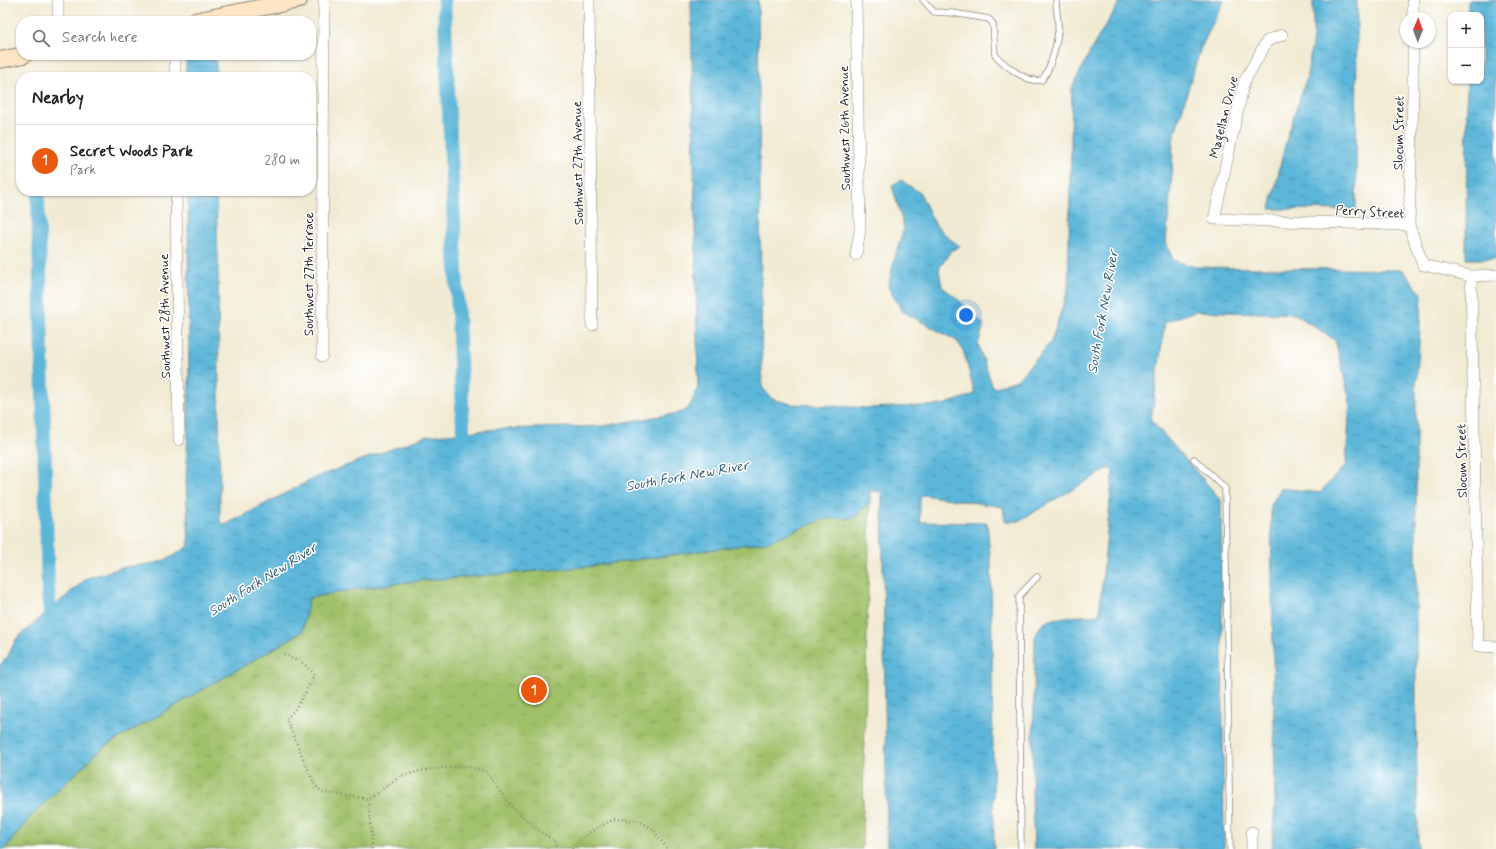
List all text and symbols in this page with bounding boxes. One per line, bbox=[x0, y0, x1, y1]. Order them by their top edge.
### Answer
north arrow bbox=[1400, 12, 1436, 48]
map controls bbox=[1448, 12, 1484, 84]
button: + bbox=[1448, 12, 1484, 48]
search box bbox=[16, 16, 316, 60]
icon: search bbox=[30, 27, 52, 49]
text: Search here bbox=[62, 28, 138, 48]
button: − bbox=[1448, 48, 1484, 84]
street label: Southwest 26th Avenue bbox=[836, 65, 855, 191]
street label: Magellan Drive bbox=[1206, 74, 1245, 161]
text: Nearby bbox=[32, 87, 84, 109]
street label: Slocum Street bbox=[1390, 96, 1409, 170]
street label: Southwest 27th Avenue bbox=[569, 101, 588, 225]
text: Secret Woods Park bbox=[70, 142, 193, 162]
text: 1 bbox=[42, 152, 48, 169]
text: 280 m bbox=[265, 152, 300, 169]
text: Park bbox=[70, 162, 96, 179]
street label: Perry Street bbox=[1335, 202, 1405, 223]
street label: Southwest 27th Terrace bbox=[301, 212, 318, 336]
water label: South Fork New River bbox=[1083, 247, 1123, 375]
street label: Southwest 28th Avenue bbox=[156, 253, 175, 379]
your location bbox=[956, 305, 976, 325]
street label: Slocum Street bbox=[1453, 423, 1472, 498]
water label: South Fork New River bbox=[624, 456, 752, 496]
water label: South Fork New River bbox=[205, 538, 322, 620]
pin: 1 bbox=[521, 675, 547, 705]

